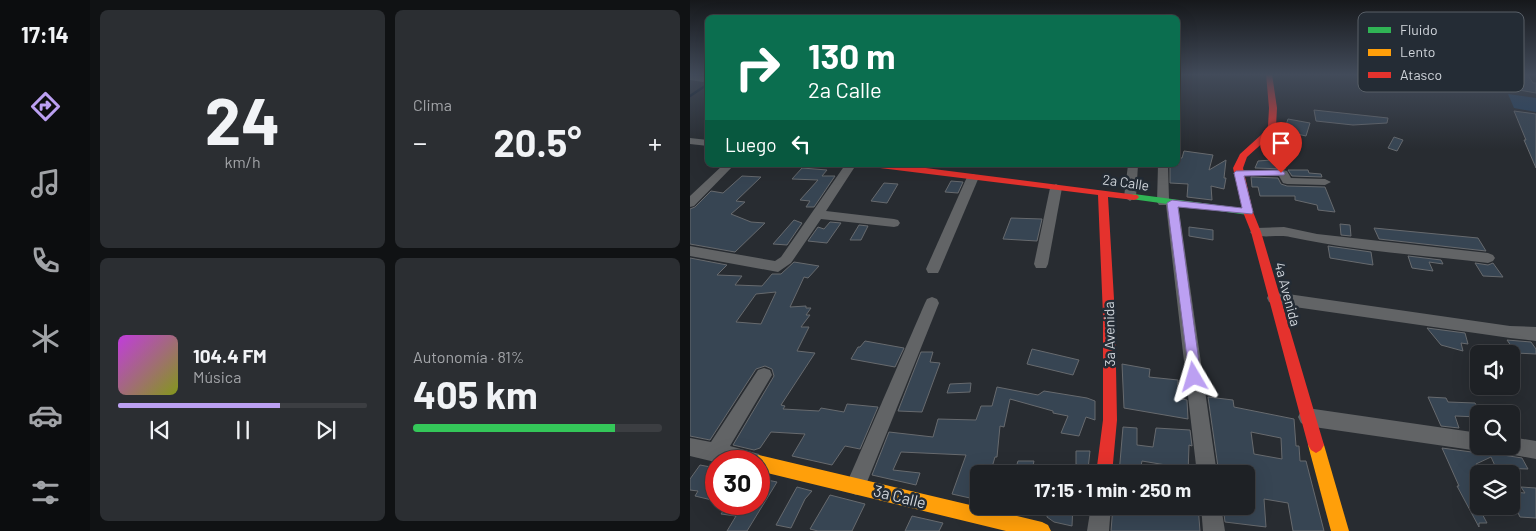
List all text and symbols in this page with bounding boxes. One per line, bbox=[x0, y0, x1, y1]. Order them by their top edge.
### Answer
legend bbox=[1358, 12, 1524, 92]
text: 17:14 bbox=[21, 21, 69, 47]
text: Fluido bbox=[1400, 21, 1438, 38]
text: 130 m bbox=[808, 34, 895, 76]
icon: right bbox=[725, 35, 790, 100]
text: Lento bbox=[1400, 43, 1435, 60]
text: Atasco bbox=[1400, 66, 1442, 83]
text: 2a Calle bbox=[808, 76, 882, 102]
text: 24 bbox=[205, 80, 280, 158]
icon: directions bbox=[28, 89, 63, 124]
text: Clima bbox=[413, 95, 452, 114]
text: 20.5° bbox=[494, 119, 581, 165]
pin bbox=[1260, 122, 1302, 173]
text: − bbox=[413, 125, 427, 159]
text: + bbox=[648, 125, 662, 159]
icon: arrive bbox=[1267, 129, 1295, 157]
icon: left bbox=[787, 130, 815, 158]
text: Luego bbox=[725, 133, 777, 156]
text: km/h bbox=[224, 152, 261, 171]
icon: music bbox=[28, 166, 63, 201]
street label: 2a Calle bbox=[1102, 170, 1150, 194]
icon: phone bbox=[28, 243, 63, 278]
street label: 4a Avenida bbox=[1271, 260, 1305, 328]
street label: 3a Avenida bbox=[1100, 301, 1118, 367]
icon: climate bbox=[28, 321, 63, 356]
text: 104.4 FM bbox=[193, 344, 267, 367]
map controls bbox=[1470, 345, 1520, 515]
button: sound bbox=[1470, 345, 1520, 395]
text: Autonomía · 81% bbox=[413, 347, 524, 366]
position arrow bbox=[1167, 350, 1219, 402]
text: Música bbox=[193, 367, 241, 386]
text: 405 km bbox=[413, 371, 538, 417]
icon: car bbox=[28, 398, 63, 433]
button: search bbox=[1470, 405, 1520, 455]
icon: previous bbox=[146, 416, 174, 444]
icon: pause bbox=[229, 416, 257, 444]
icon: next bbox=[312, 416, 340, 444]
speed limit sign: 30 bbox=[705, 450, 770, 515]
button: layers bbox=[1470, 465, 1520, 515]
icon: filters bbox=[28, 475, 63, 510]
text: 17:15 · 1 min · 250 m bbox=[1034, 478, 1191, 501]
street label: 3a Calle bbox=[872, 480, 928, 512]

